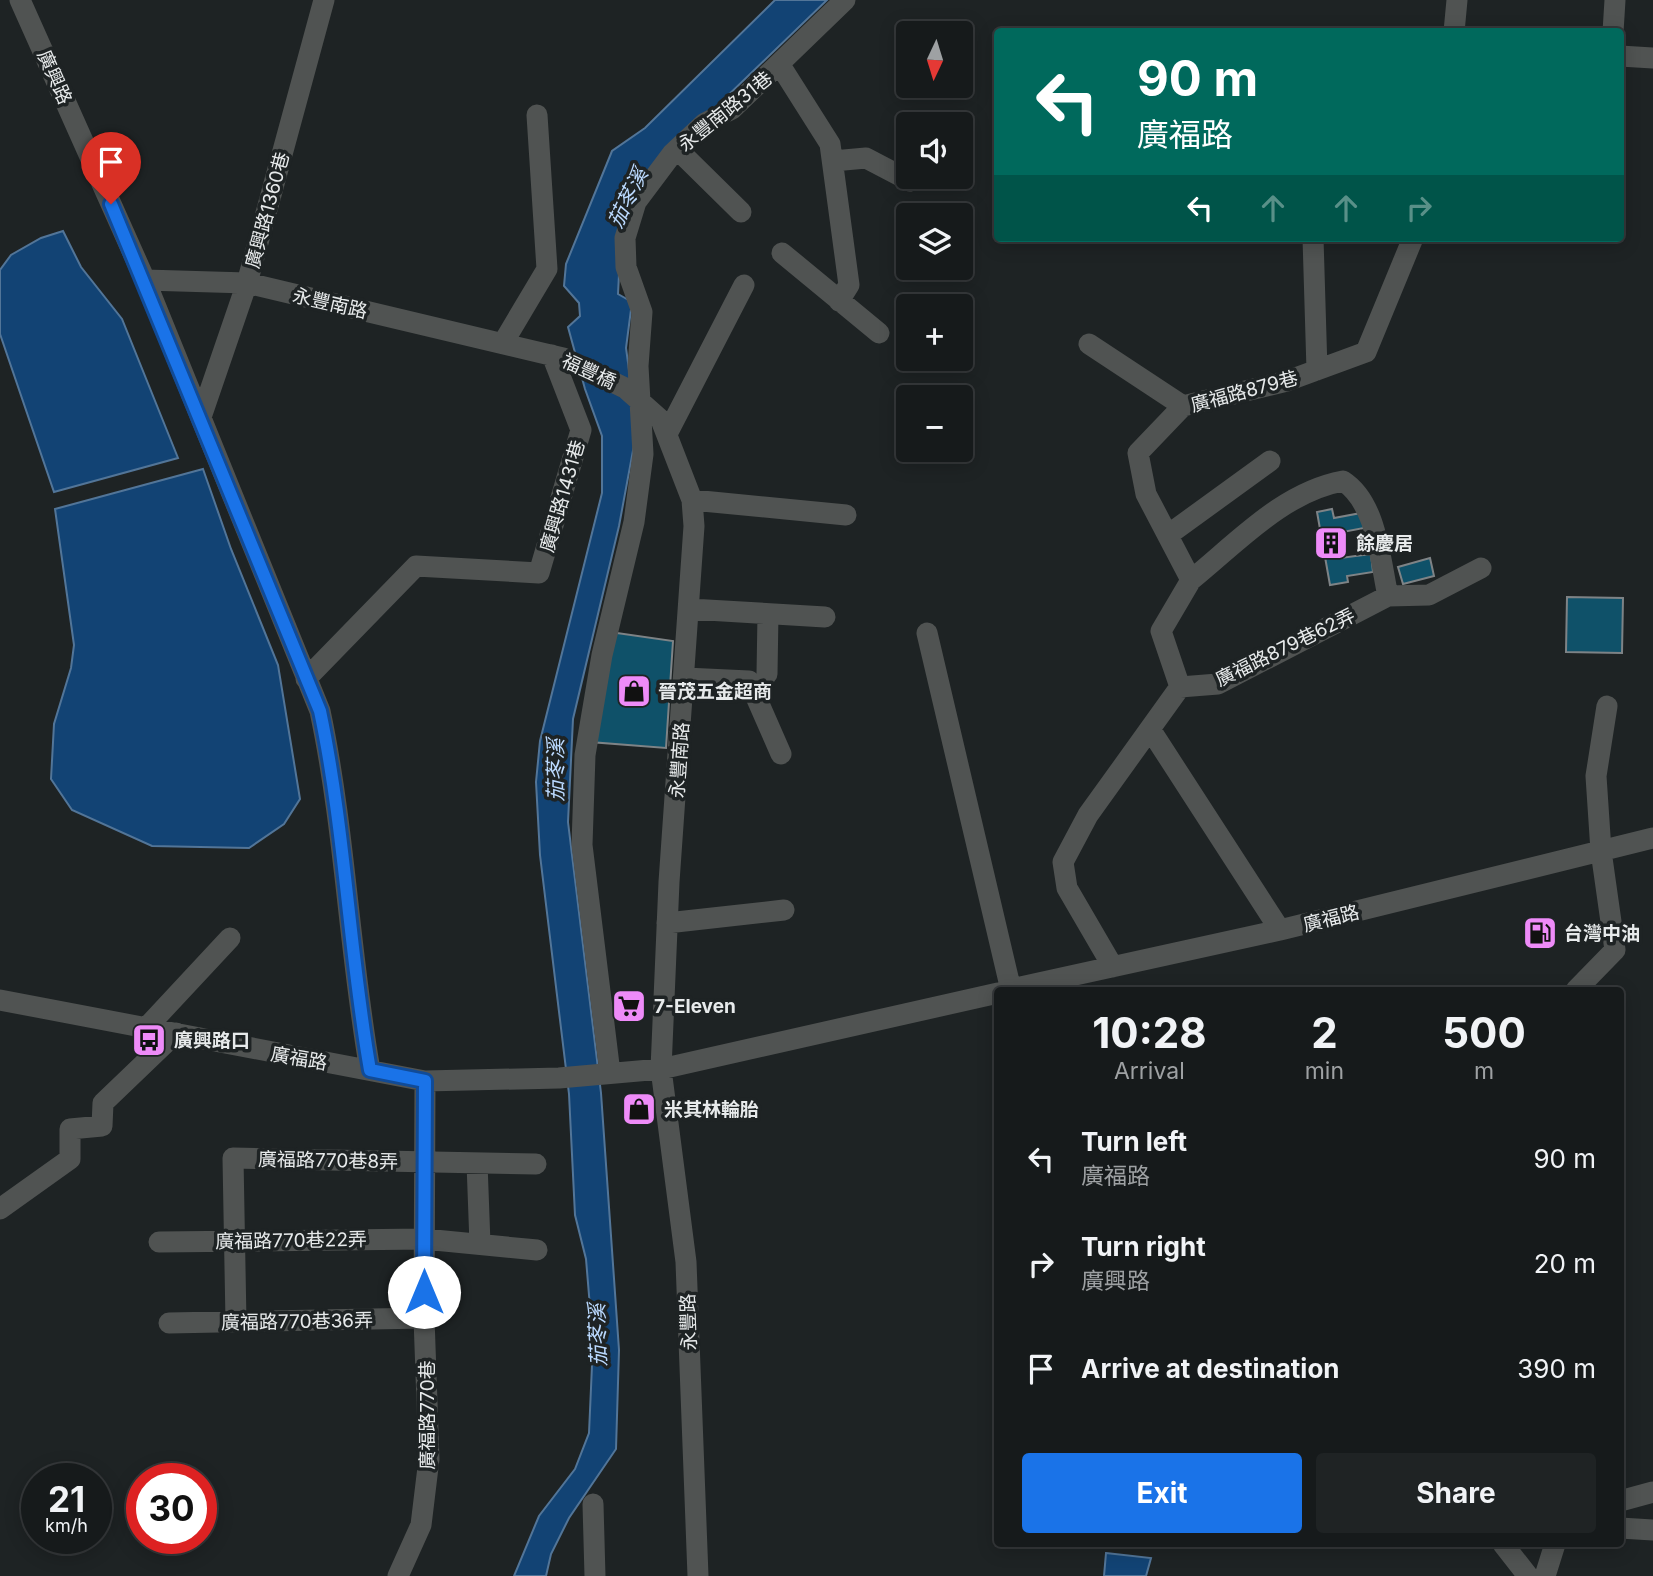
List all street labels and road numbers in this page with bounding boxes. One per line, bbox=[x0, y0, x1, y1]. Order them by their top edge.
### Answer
street label: 廣興路 bbox=[32, 46, 77, 108]
street label: 永豐南路31巷 bbox=[674, 66, 777, 156]
street label: 廣興路1360巷 bbox=[241, 150, 294, 271]
street label: 永豐南路 bbox=[290, 284, 370, 323]
street label: 福豐橋 bbox=[558, 349, 619, 394]
street label: 廣福路879巷 bbox=[1188, 366, 1300, 417]
street label: 廣興路1431巷 bbox=[536, 437, 589, 555]
street label: 廣福路879巷62弄 bbox=[1212, 604, 1359, 691]
street label: 永豐南路 bbox=[665, 721, 694, 799]
street label: 廣福路 bbox=[1301, 900, 1362, 937]
street label: 廣福路 bbox=[269, 1042, 329, 1075]
street label: 廣福路770巷8弄 bbox=[258, 1148, 398, 1173]
street label: 廣福路770巷22弄 bbox=[215, 1228, 367, 1253]
street label: 永豐路 bbox=[676, 1293, 701, 1351]
street label: 廣福路770巷36弄 bbox=[221, 1309, 373, 1334]
street label: 廣福路770巷 bbox=[416, 1360, 439, 1470]

